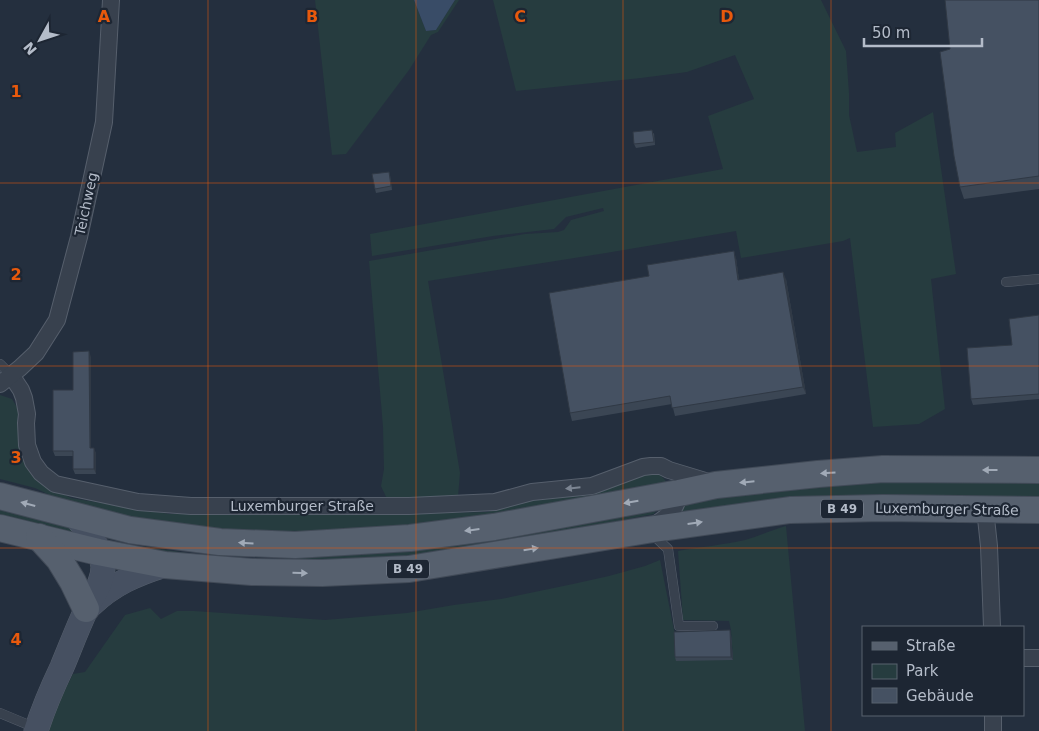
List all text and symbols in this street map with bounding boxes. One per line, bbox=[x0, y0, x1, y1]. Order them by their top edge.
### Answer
text: A bbox=[98, 7, 111, 26]
text: B bbox=[306, 7, 318, 26]
text: C bbox=[514, 7, 526, 26]
text: D bbox=[720, 7, 734, 26]
north arrow bbox=[15, 15, 65, 65]
scale bar bbox=[864, 15, 982, 47]
text: 50 m bbox=[872, 24, 910, 42]
text: N bbox=[20, 39, 40, 58]
text: 1 bbox=[10, 82, 22, 101]
street label: Teichweg bbox=[71, 171, 100, 238]
text: 2 bbox=[10, 265, 22, 284]
text: 3 bbox=[10, 448, 22, 467]
one-way arrow bbox=[982, 466, 998, 474]
one-way arrow bbox=[820, 469, 836, 477]
one-way arrow bbox=[738, 478, 754, 486]
one-way arrow bbox=[565, 484, 581, 492]
street label: Luxemburger Straße bbox=[230, 498, 374, 514]
one-way arrow bbox=[624, 498, 639, 506]
one-way arrow bbox=[21, 499, 36, 507]
road number: B 49 bbox=[821, 499, 863, 518]
street label: Luxemburger Straße bbox=[875, 500, 1019, 518]
one-way arrow bbox=[688, 519, 704, 527]
one-way arrow bbox=[463, 526, 479, 534]
one-way arrow bbox=[238, 539, 254, 547]
one-way arrow bbox=[524, 545, 540, 553]
road number: B 49 bbox=[387, 560, 429, 578]
one-way arrow bbox=[293, 569, 309, 577]
legend bbox=[862, 626, 1024, 716]
text: 4 bbox=[10, 630, 22, 649]
text: Straße bbox=[906, 637, 955, 655]
text: Park bbox=[906, 662, 939, 680]
text: Gebäude bbox=[906, 687, 974, 705]

